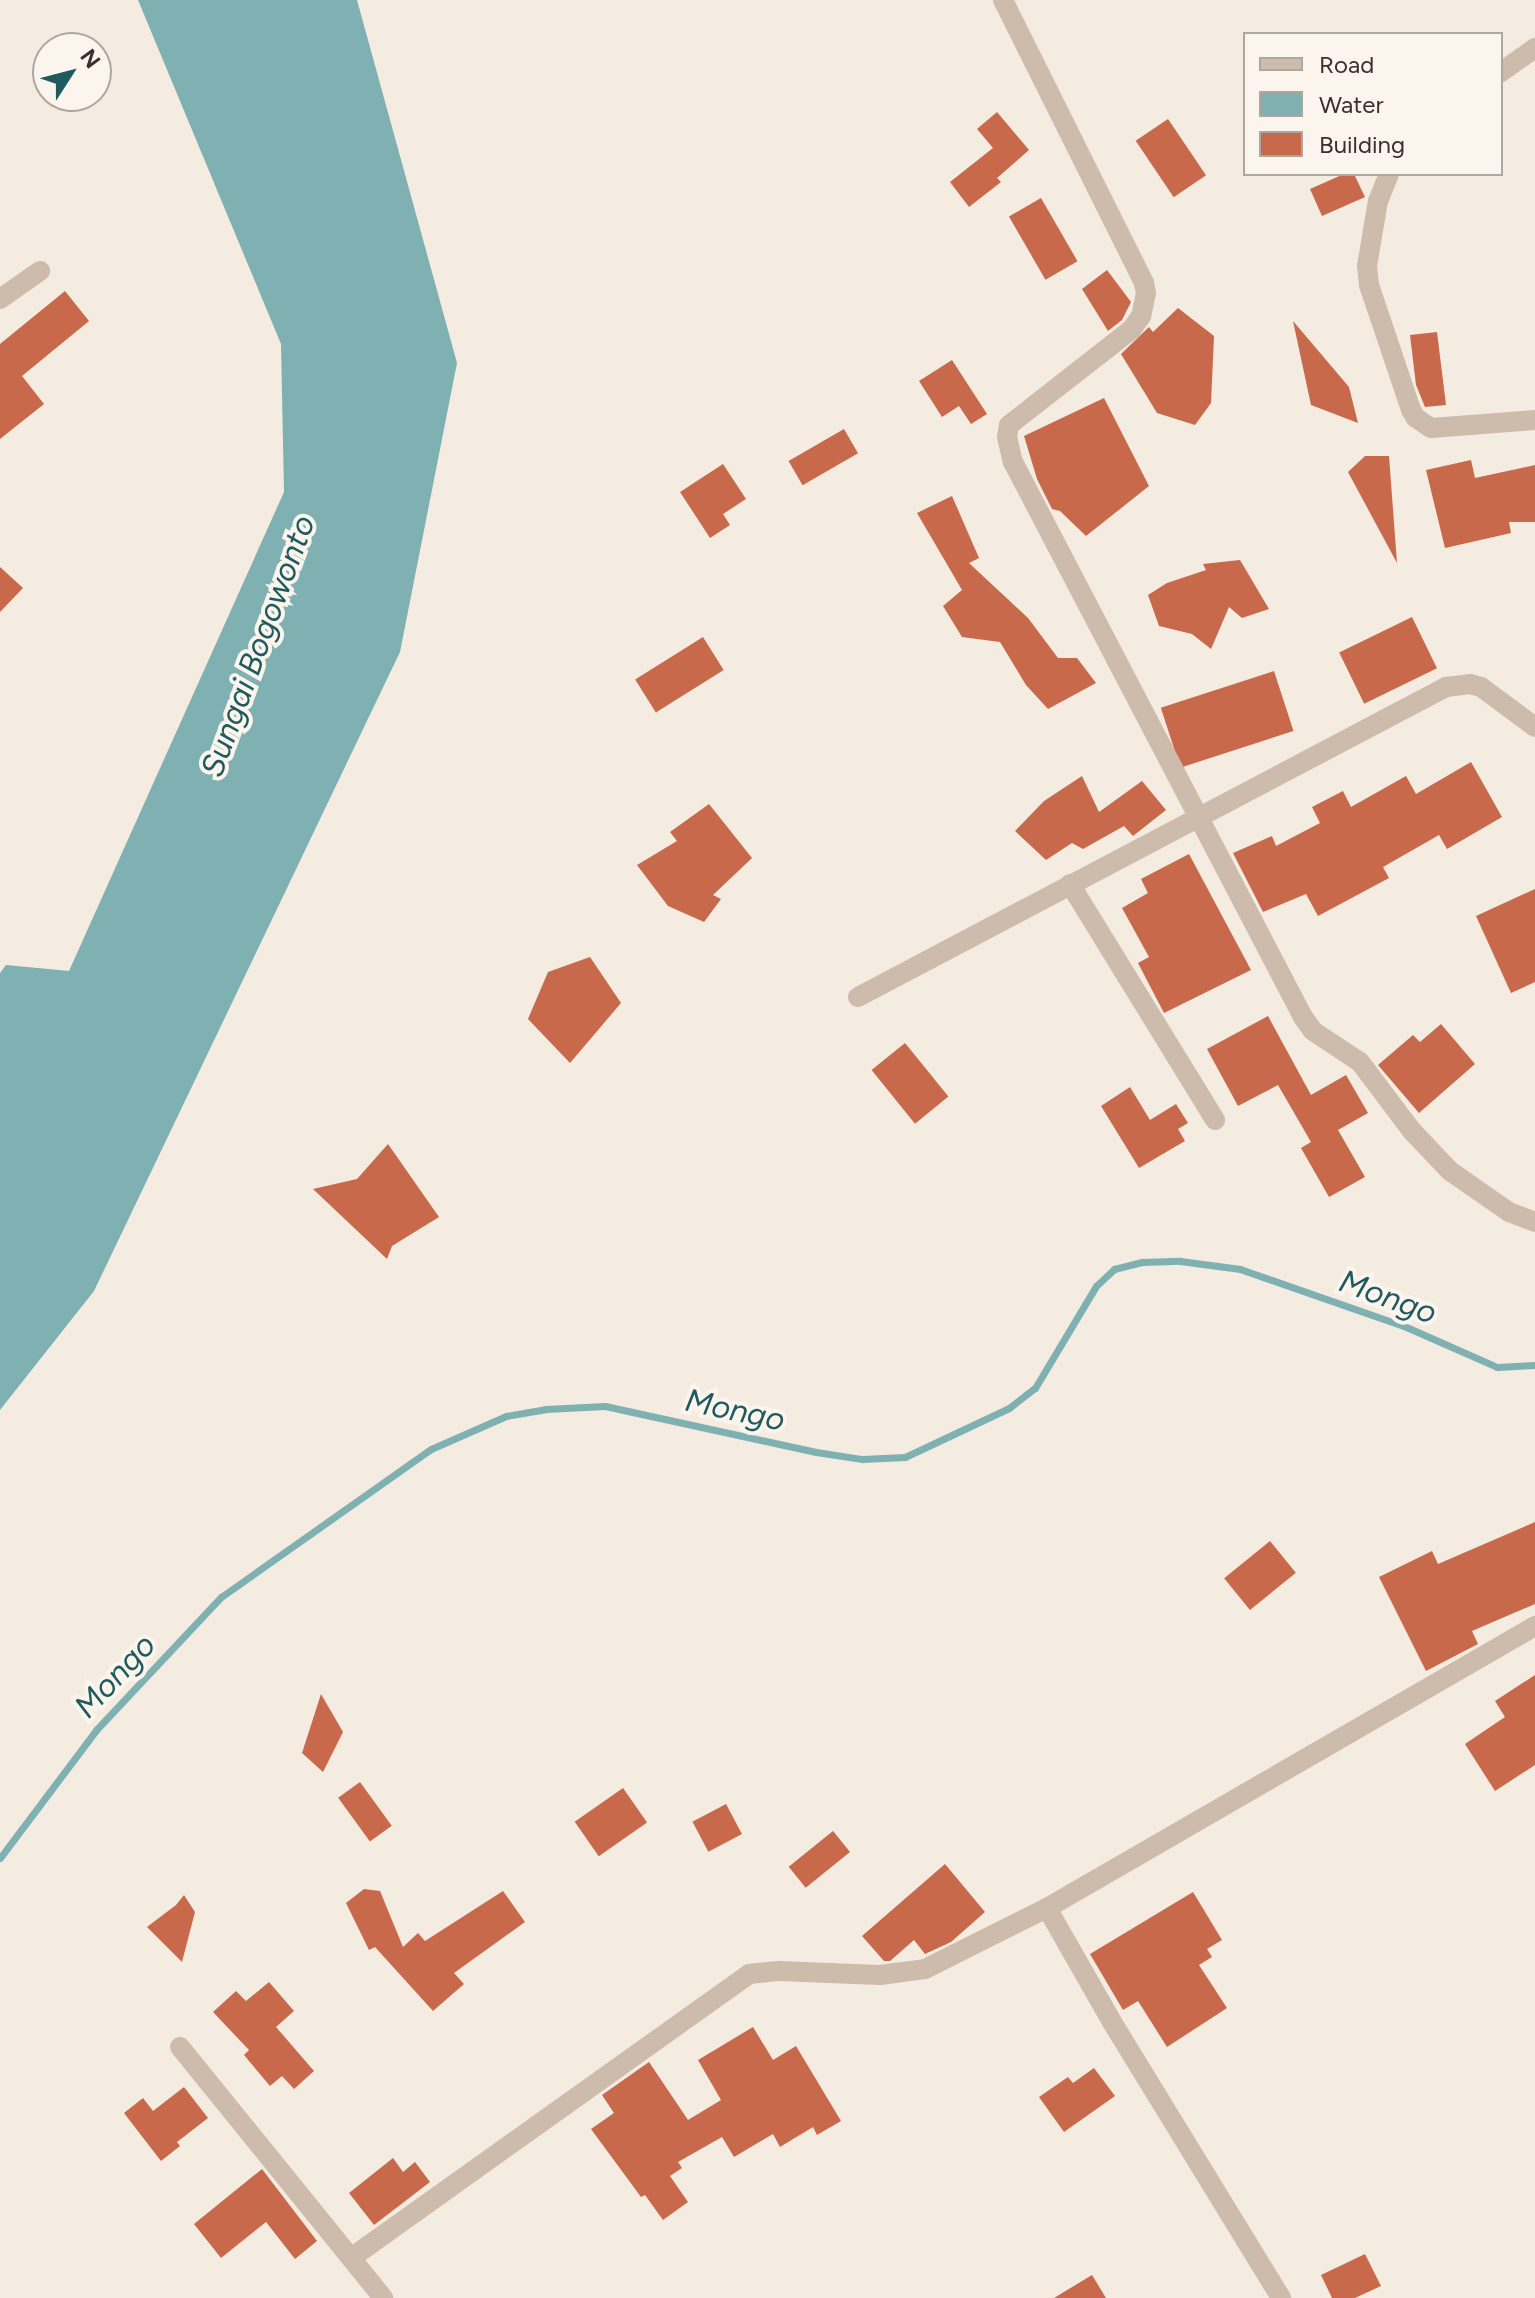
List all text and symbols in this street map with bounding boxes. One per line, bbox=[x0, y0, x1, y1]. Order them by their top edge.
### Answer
north arrow bbox=[32, 32, 112, 112]
legend bbox=[1243, 32, 1503, 176]
text: N bbox=[74, 44, 106, 74]
text: Road bbox=[1319, 50, 1374, 79]
text: Water bbox=[1319, 90, 1384, 119]
text: Building bbox=[1319, 130, 1405, 159]
water label: Sungai Bogowonto bbox=[193, 510, 323, 782]
water label: Mongo bbox=[1334, 1262, 1442, 1332]
water label: Mongo bbox=[682, 1381, 788, 1439]
water label: Mongo bbox=[67, 1626, 163, 1726]

